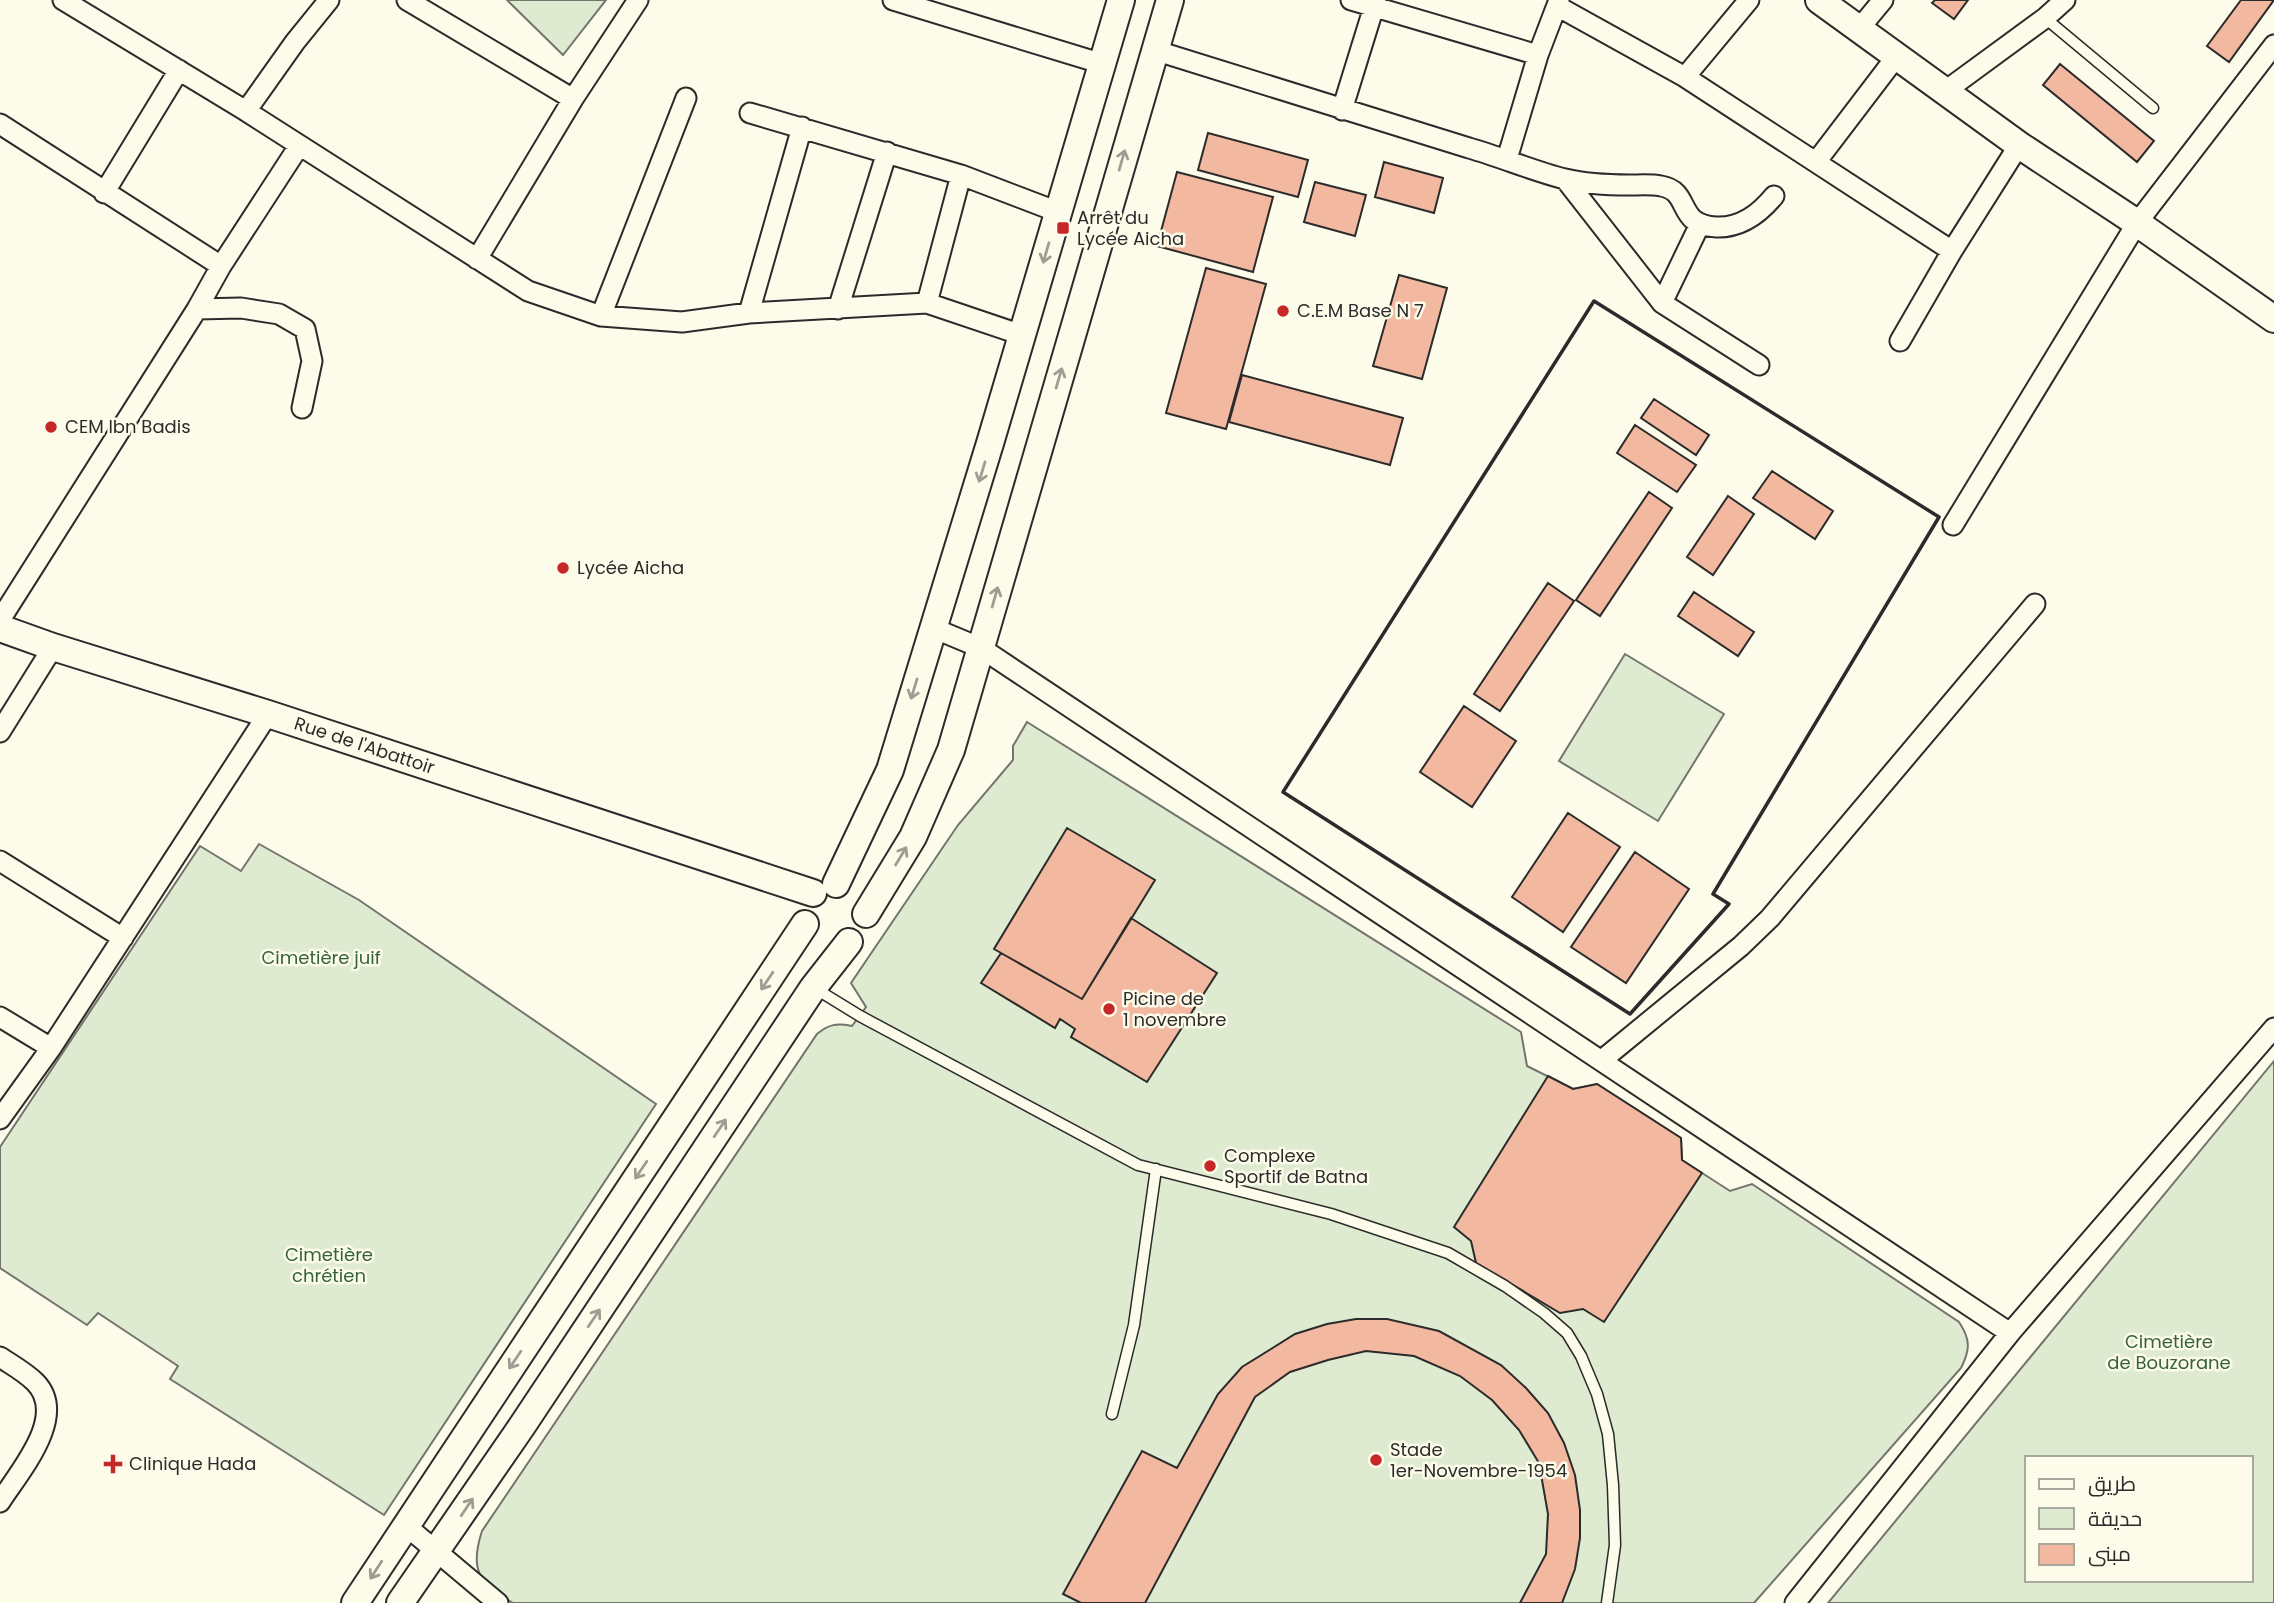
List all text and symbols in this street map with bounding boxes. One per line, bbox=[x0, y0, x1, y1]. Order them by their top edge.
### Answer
one-way arrow bbox=[1116, 149, 1129, 171]
place label: Arrêt du Lycée Aicha bbox=[1077, 205, 1184, 251]
marker: Arrêt du Lycée Aicha bbox=[1055, 220, 1071, 236]
one-way arrow bbox=[1038, 242, 1051, 264]
place label: C.E.M Base N 7 bbox=[1297, 298, 1424, 323]
marker: C.E.M Base N 7 bbox=[1275, 303, 1291, 319]
one-way arrow bbox=[1053, 367, 1066, 389]
place label: CEM Ibn Badis bbox=[65, 414, 191, 439]
marker: CEM Ibn Badis bbox=[43, 419, 59, 435]
one-way arrow bbox=[974, 460, 987, 482]
place label: Lycée Aicha bbox=[577, 555, 684, 580]
marker: Lycée Aicha bbox=[555, 560, 571, 576]
one-way arrow bbox=[990, 586, 1003, 608]
one-way arrow bbox=[907, 678, 920, 700]
street label: Rue de l'Abattoir bbox=[291, 711, 438, 780]
one-way arrow bbox=[895, 846, 909, 866]
park label: Cimetière juif bbox=[261, 945, 381, 970]
one-way arrow bbox=[760, 971, 774, 990]
place label: Picine de 1 novembre bbox=[1123, 986, 1226, 1032]
marker: Picine de 1 novembre bbox=[1101, 1001, 1117, 1017]
one-way arrow bbox=[713, 1119, 727, 1139]
place label: Complexe Sportif de Batna bbox=[1224, 1143, 1368, 1189]
marker: Complexe Sportif de Batna bbox=[1202, 1158, 1218, 1174]
one-way arrow bbox=[634, 1160, 648, 1179]
park label: Cimetière chrétien bbox=[285, 1242, 373, 1288]
one-way arrow bbox=[587, 1309, 601, 1328]
park label: Cimetière de Bouzorane bbox=[2107, 1329, 2231, 1375]
one-way arrow bbox=[508, 1350, 522, 1369]
place label: Stade 1er-Novembre-1954 bbox=[1390, 1437, 1567, 1483]
place label: Clinique Hada bbox=[129, 1451, 256, 1476]
marker: Stade 1er-Novembre-1954 bbox=[1368, 1452, 1384, 1468]
marker: Clinique Hada bbox=[103, 1454, 123, 1474]
legend bbox=[2025, 1456, 2253, 1582]
text: طريق bbox=[2088, 1469, 2136, 1498]
one-way arrow bbox=[460, 1498, 474, 1517]
text: حديقة bbox=[2088, 1504, 2142, 1533]
text: مبنى bbox=[2088, 1539, 2131, 1568]
one-way arrow bbox=[369, 1560, 384, 1579]

